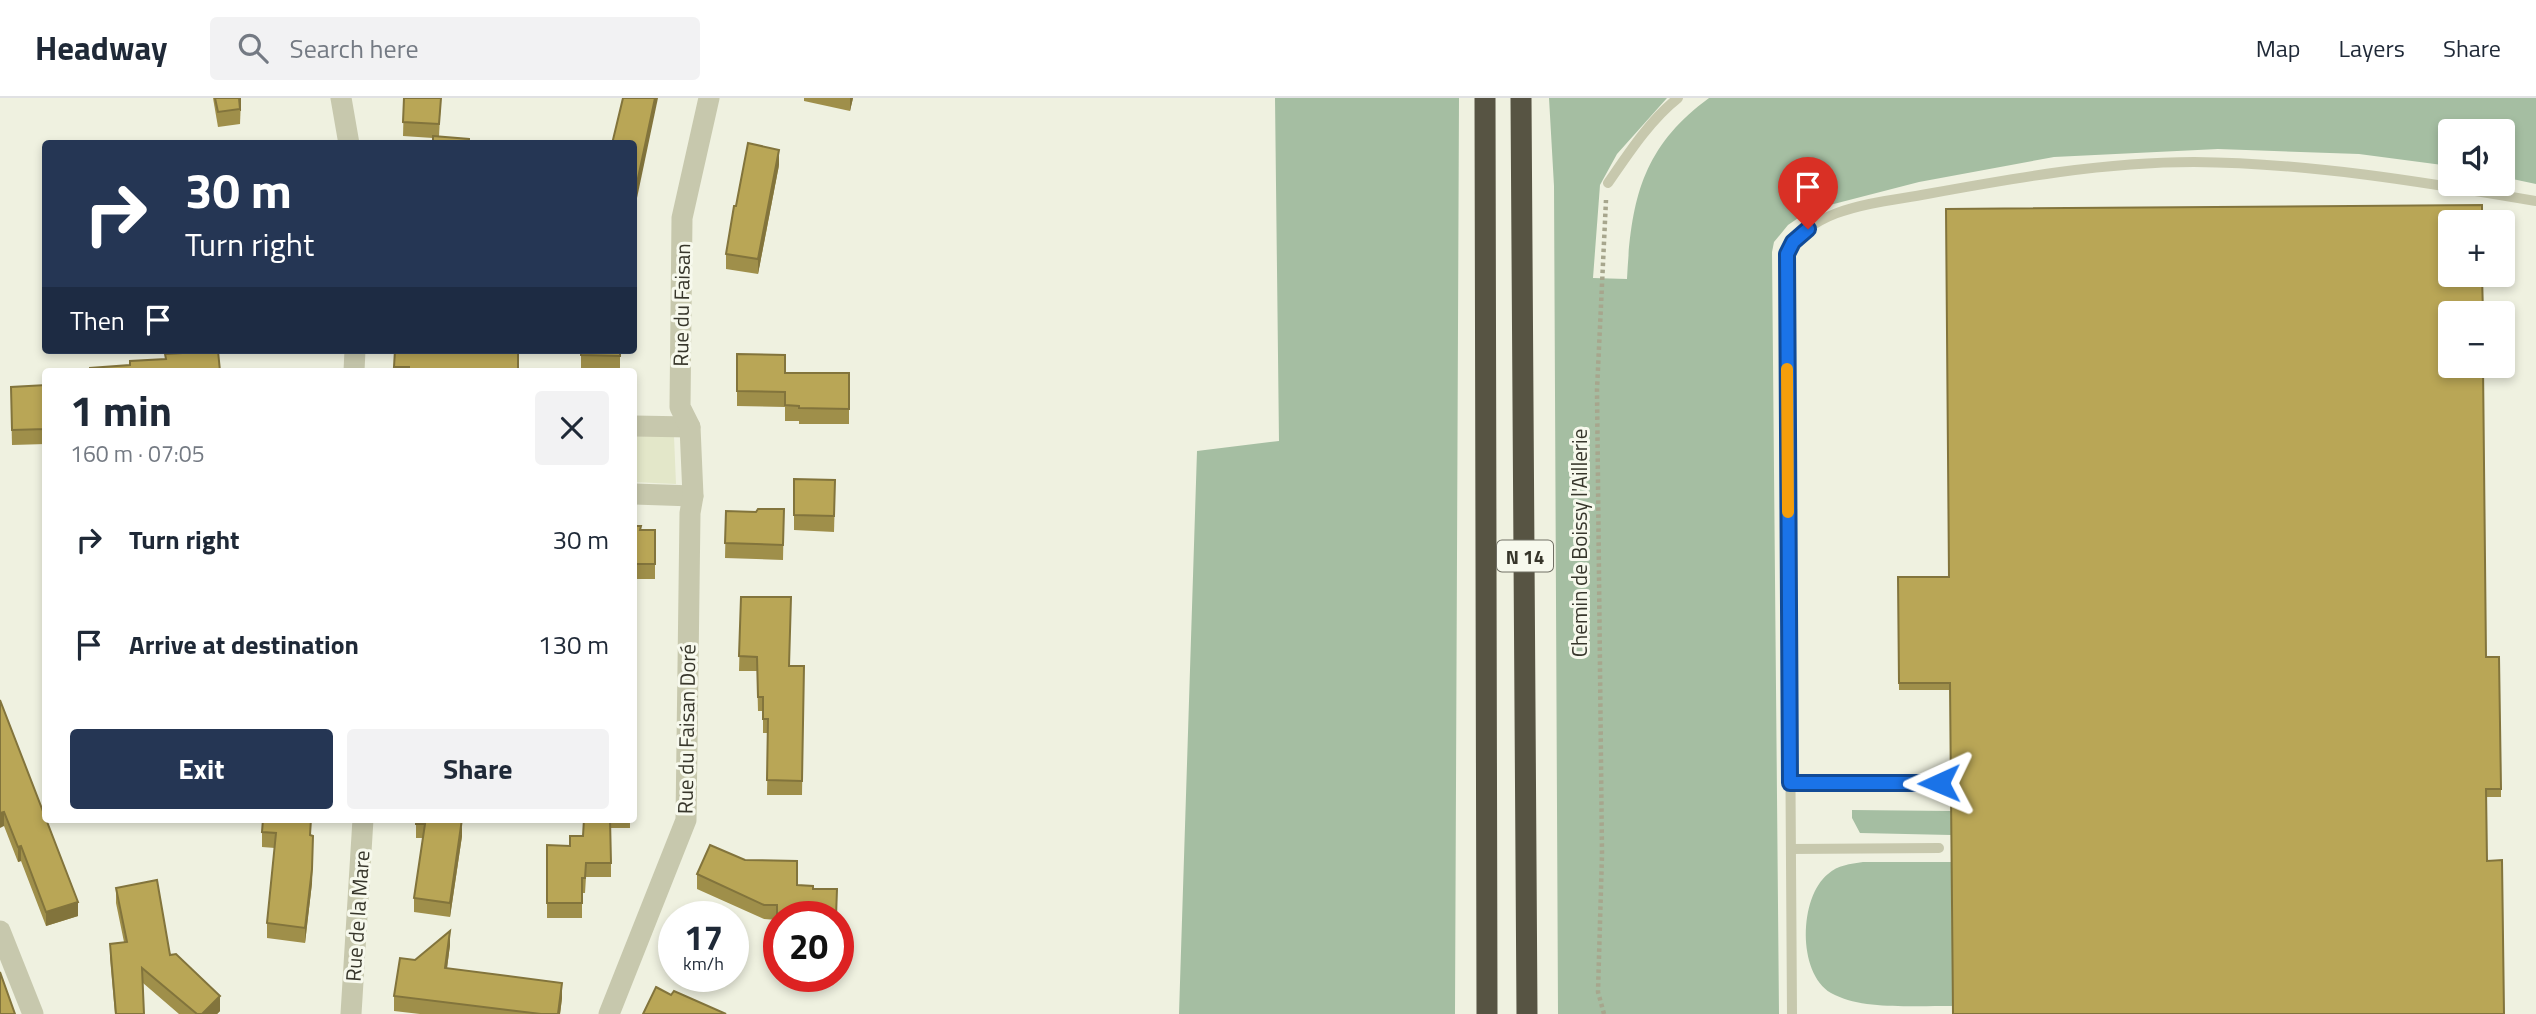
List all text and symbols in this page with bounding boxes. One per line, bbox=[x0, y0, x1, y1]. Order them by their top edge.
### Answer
search box bbox=[210, 17, 700, 80]
text: Headway bbox=[35, 23, 168, 73]
icon: search bbox=[234, 29, 272, 67]
text: Search here bbox=[290, 29, 419, 68]
text: Map bbox=[2256, 30, 2301, 66]
text: Layers bbox=[2339, 30, 2405, 66]
text: Share bbox=[2443, 30, 2501, 66]
map controls bbox=[2438, 119, 2515, 378]
button: sound bbox=[2438, 119, 2515, 196]
text: 30 m bbox=[185, 152, 292, 227]
pin bbox=[1778, 157, 1838, 229]
icon: right bbox=[70, 168, 161, 259]
icon: arrive bbox=[1789, 168, 1827, 206]
button: + bbox=[2438, 210, 2515, 287]
text: Turn right bbox=[185, 220, 314, 268]
street label: Rue du Faisan bbox=[664, 243, 698, 367]
text: Then bbox=[70, 301, 125, 340]
icon: arrive bbox=[139, 301, 177, 339]
button: − bbox=[2438, 301, 2515, 378]
text: 1 min bbox=[70, 378, 172, 442]
button: close bbox=[535, 391, 609, 465]
street label: Chemin de Boissy l'Aillerie bbox=[1563, 429, 1595, 657]
text: 160 m · 07:05 bbox=[70, 436, 205, 471]
text: Turn right bbox=[129, 520, 240, 559]
text: 30 m bbox=[552, 520, 609, 559]
icon: right bbox=[70, 521, 108, 559]
road number: N 14 bbox=[1497, 540, 1553, 572]
text: Arrive at destination bbox=[129, 625, 359, 664]
text: 130 m bbox=[538, 625, 609, 664]
icon: arrive bbox=[70, 626, 108, 664]
street label: Rue du Faisan Doré bbox=[669, 644, 703, 814]
button: Exit bbox=[70, 729, 333, 809]
button: Share bbox=[347, 729, 609, 809]
position arrow bbox=[1902, 746, 1976, 820]
street label: Rue de la Mare bbox=[336, 849, 378, 983]
speed limit sign: 20 bbox=[763, 901, 854, 992]
text: 17 bbox=[684, 910, 723, 964]
text: km/h bbox=[683, 950, 724, 977]

